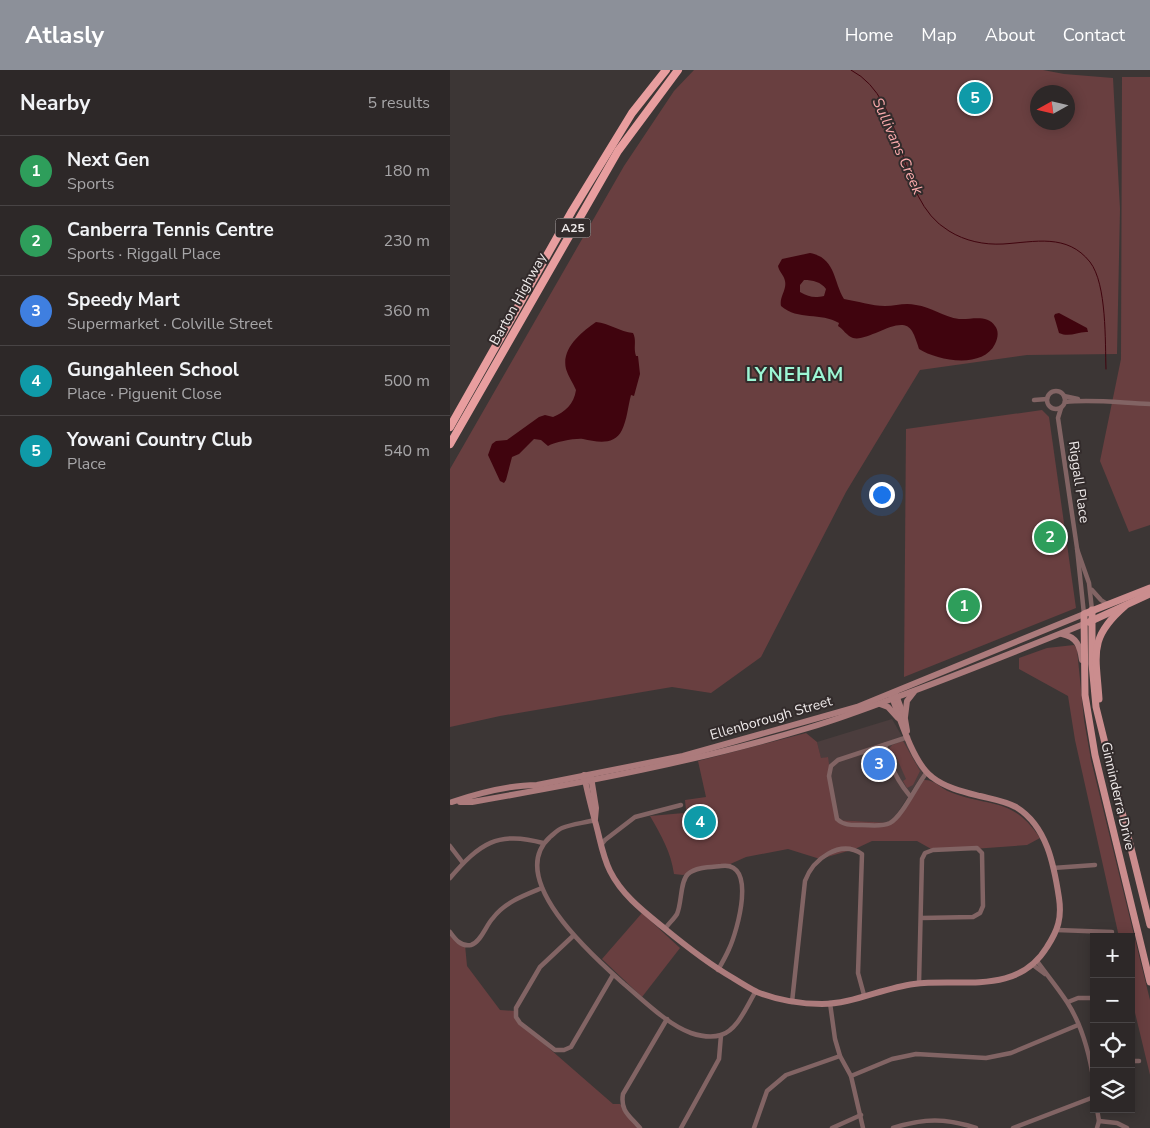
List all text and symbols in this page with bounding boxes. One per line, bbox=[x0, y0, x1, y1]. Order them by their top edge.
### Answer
text: Atlasly bbox=[25, 19, 104, 51]
text: Home bbox=[845, 23, 893, 47]
text: Map bbox=[921, 23, 957, 47]
text: About bbox=[985, 23, 1035, 47]
text: Contact bbox=[1063, 23, 1125, 47]
pin: 5 bbox=[959, 79, 991, 117]
north arrow bbox=[1030, 85, 1075, 130]
text: Nearby bbox=[20, 89, 90, 117]
text: 5 results bbox=[368, 92, 430, 114]
water label: Sullivans Creek bbox=[868, 94, 928, 198]
text: Next Gen bbox=[67, 147, 150, 173]
text: 1 bbox=[31, 160, 41, 182]
text: 180 m bbox=[383, 160, 430, 182]
text: Sports bbox=[67, 173, 115, 195]
text: Canberra Tennis Centre bbox=[67, 217, 274, 243]
road number: A25 bbox=[556, 218, 590, 238]
text: 2 bbox=[31, 230, 41, 252]
text: 230 m bbox=[383, 230, 430, 252]
text: Sports · Riggall Place bbox=[67, 243, 221, 265]
street label: Barton Highway bbox=[485, 249, 552, 348]
text: Speedy Mart bbox=[67, 287, 180, 313]
text: 3 bbox=[31, 300, 41, 322]
text: 360 m bbox=[383, 300, 430, 322]
text: Supermarket · Colville Street bbox=[67, 313, 272, 335]
text: Gungahleen School bbox=[67, 357, 239, 383]
district label: LYNEHAM bbox=[746, 362, 844, 388]
text: 4 bbox=[31, 370, 41, 392]
text: 500 m bbox=[383, 370, 430, 392]
text: Place · Piguenit Close bbox=[67, 383, 222, 405]
text: Yowani Country Club bbox=[67, 427, 253, 453]
text: 5 bbox=[31, 440, 41, 462]
text: 540 m bbox=[383, 440, 430, 462]
street label: Riggall Place bbox=[1064, 440, 1094, 524]
text: Place bbox=[67, 453, 106, 475]
your location bbox=[869, 482, 895, 508]
pin: 2 bbox=[1034, 518, 1066, 556]
pin: 1 bbox=[948, 587, 980, 625]
street label: Ellenborough Street bbox=[708, 691, 834, 745]
street label: Ginninderra Drive bbox=[1096, 740, 1140, 852]
pin: 3 bbox=[863, 745, 895, 783]
pin: 4 bbox=[684, 803, 716, 841]
map controls bbox=[1090, 933, 1135, 1113]
button: + bbox=[1090, 933, 1135, 978]
button: − bbox=[1090, 978, 1135, 1023]
button: locate bbox=[1090, 1023, 1135, 1068]
button: layers bbox=[1090, 1068, 1135, 1113]

